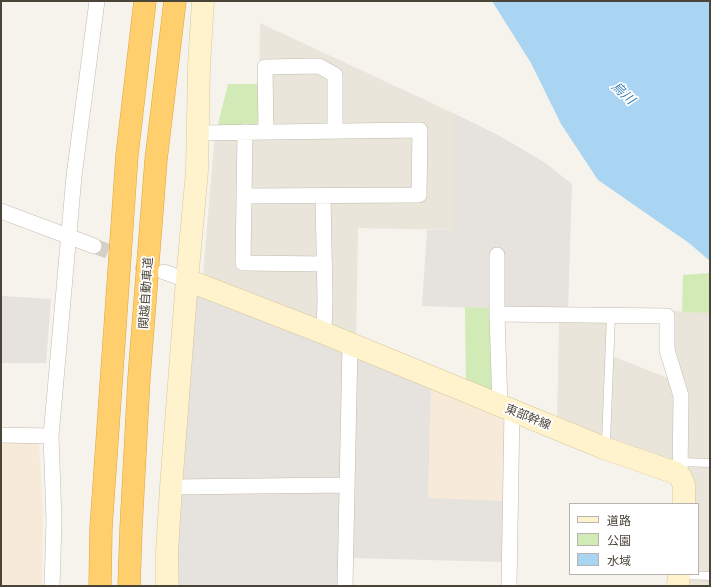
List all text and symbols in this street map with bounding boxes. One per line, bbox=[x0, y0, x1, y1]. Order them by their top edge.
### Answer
water label: 烏川 bbox=[608, 78, 638, 108]
street label: 関越自動車道 bbox=[136, 257, 156, 329]
street label: 東部幹線 bbox=[503, 401, 553, 433]
legend bbox=[569, 503, 699, 575]
text: 道路 bbox=[607, 513, 631, 528]
text: 公園 bbox=[607, 533, 631, 548]
text: 水域 bbox=[607, 553, 631, 568]

